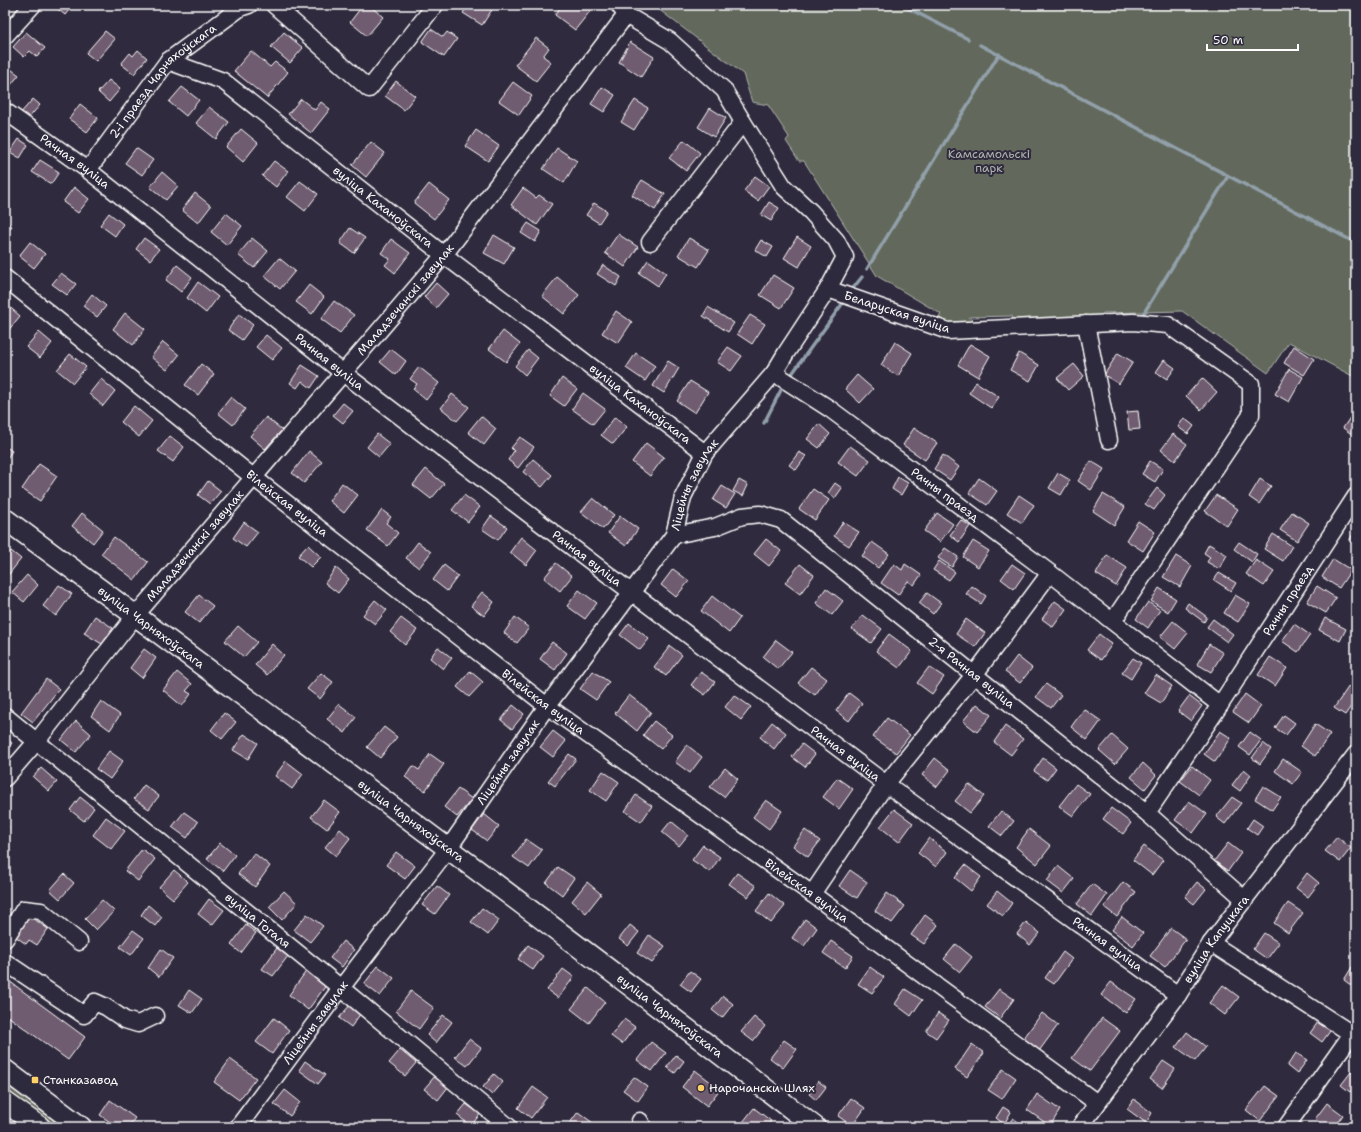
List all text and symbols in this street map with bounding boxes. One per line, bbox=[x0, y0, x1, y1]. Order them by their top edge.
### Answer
street label: 2-і праезд Чарняхоўскага bbox=[106, 20, 220, 142]
scale bar bbox=[1207, 26, 1298, 52]
text: 50 m bbox=[1213, 32, 1243, 48]
street label: Рачная вуліца bbox=[37, 130, 114, 193]
park label: Камсамольскі парк bbox=[948, 146, 1030, 176]
street label: вуліца Каханоўскага bbox=[329, 162, 437, 252]
street label: Маладзечанскі завулак bbox=[353, 240, 458, 359]
street label: Беларуская вуліца bbox=[842, 287, 952, 337]
street label: Рачная вуліца bbox=[292, 330, 367, 394]
street label: вуліца Каханоўскага bbox=[586, 360, 695, 448]
street label: Ліцейны завулак bbox=[667, 435, 722, 532]
street label: Рачны праезд bbox=[908, 464, 983, 526]
street label: Вілейская вуліца bbox=[243, 467, 332, 541]
street label: Маладзечанскі завулак bbox=[143, 486, 248, 605]
street label: Рачная вуліца bbox=[549, 527, 625, 590]
street label: Рачны праезд bbox=[1259, 562, 1317, 639]
street label: вуліца Чарняхоўскага bbox=[95, 583, 208, 673]
street label: 2-я Рачная вуліца bbox=[925, 633, 1019, 712]
street label: Вілейская вуліца bbox=[498, 666, 588, 738]
street label: Ліцейны завулак bbox=[473, 716, 544, 808]
street label: Рачная вуліца bbox=[807, 722, 884, 785]
street label: вуліца Чарняхоўскага bbox=[355, 776, 468, 866]
street label: Вілейская вуліца bbox=[761, 855, 852, 926]
street label: вуліца Гогаля bbox=[222, 889, 294, 952]
street label: вуліца Капуцкага bbox=[1180, 892, 1253, 986]
street label: Рачная вуліца bbox=[1069, 913, 1146, 975]
street label: вуліца Чарняхоўскага bbox=[614, 970, 726, 1062]
street label: Ліцейны завулак bbox=[279, 977, 352, 1068]
place label: Станказавод bbox=[43, 1072, 118, 1088]
marker: Станказавод bbox=[30, 1075, 40, 1085]
place label: Нарочански Шлях bbox=[709, 1080, 815, 1096]
marker: Нарочански Шлях bbox=[696, 1083, 706, 1093]

